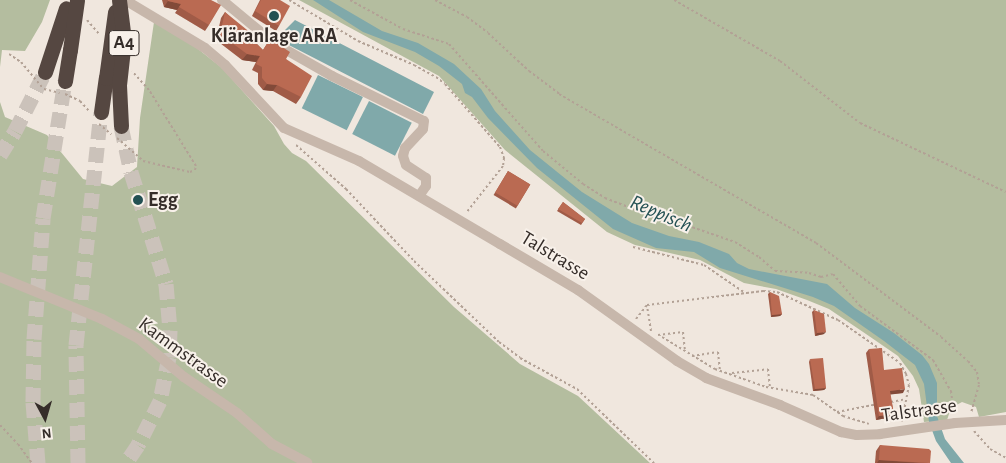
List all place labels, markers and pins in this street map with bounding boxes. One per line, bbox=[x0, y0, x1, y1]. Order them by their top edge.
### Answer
marker: Kläranlage ARA bbox=[268, 10, 280, 22]
place label: Kläranlage ARA bbox=[211, 24, 337, 48]
place label: Egg bbox=[148, 188, 178, 212]
marker: Egg bbox=[132, 194, 144, 206]

